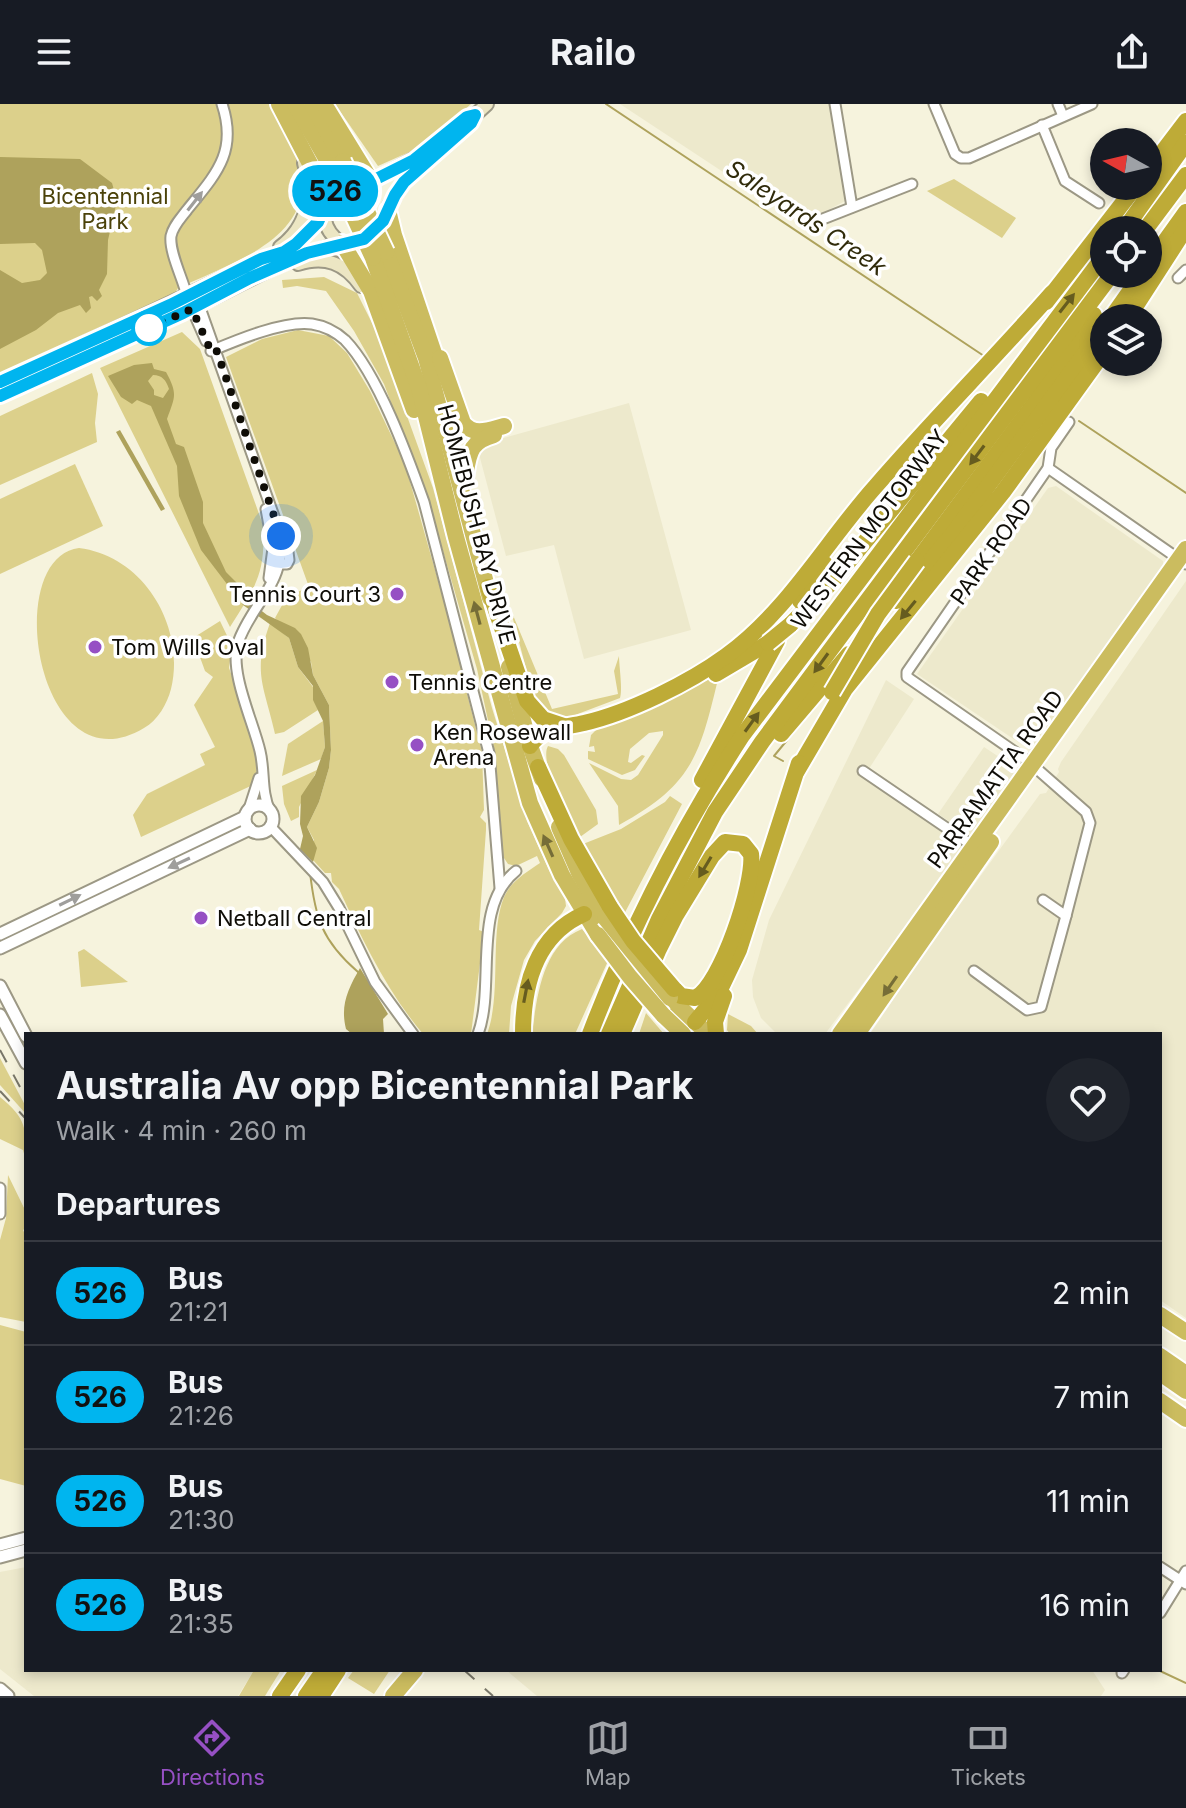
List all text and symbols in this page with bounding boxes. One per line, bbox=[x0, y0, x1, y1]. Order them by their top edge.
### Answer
icon: menu bbox=[32, 30, 76, 74]
text: Railo bbox=[550, 30, 636, 74]
icon: share bbox=[1110, 30, 1154, 74]
north arrow bbox=[1090, 128, 1162, 200]
map controls bbox=[1090, 128, 1162, 376]
water label: Saleyards Creek bbox=[721, 153, 892, 282]
line badge: 526 bbox=[289, 165, 381, 217]
text: 526 bbox=[308, 174, 362, 208]
park label: Bicentennial Park bbox=[42, 183, 168, 234]
one-way arrow bbox=[186, 191, 202, 211]
button: locate bbox=[1090, 216, 1162, 288]
one-way arrow bbox=[1059, 293, 1075, 313]
button: layers bbox=[1090, 304, 1162, 376]
unlabelled marker bbox=[132, 311, 166, 345]
street label: HOMEBUSH BAY DRIVE bbox=[432, 401, 522, 647]
street label: WESTERN MOTORWAY bbox=[786, 424, 952, 634]
one-way arrow bbox=[969, 445, 985, 465]
street label: PARK ROAD bbox=[945, 493, 1037, 609]
your location bbox=[261, 516, 301, 556]
place label: Tennis Court 3 bbox=[229, 581, 381, 607]
marker: Tennis Court 3 bbox=[388, 585, 406, 603]
one-way arrow bbox=[900, 600, 917, 620]
one-way arrow bbox=[471, 601, 483, 626]
place label: Tom Wills Oval bbox=[111, 634, 264, 660]
marker: Tom Wills Oval bbox=[86, 638, 104, 656]
one-way arrow bbox=[813, 653, 829, 673]
place label: Tennis Centre bbox=[408, 669, 552, 695]
marker: Tennis Centre bbox=[383, 673, 401, 691]
street label: PARRAMATTA ROAD bbox=[922, 685, 1068, 873]
one-way arrow bbox=[743, 712, 759, 733]
place label: Ken Rosewall Arena bbox=[433, 719, 571, 770]
marker: Ken Rosewall Arena bbox=[408, 736, 426, 754]
one-way arrow bbox=[541, 834, 555, 857]
one-way arrow bbox=[167, 856, 190, 869]
one-way arrow bbox=[698, 856, 712, 878]
one-way arrow bbox=[59, 893, 82, 907]
place label: Netball Central bbox=[217, 905, 372, 931]
marker: Netball Central bbox=[192, 909, 210, 927]
one-way arrow bbox=[883, 976, 898, 997]
one-way arrow bbox=[521, 978, 533, 1003]
button: heart bbox=[1046, 1058, 1130, 1142]
text: Australia Av opp Bicentennial Park bbox=[56, 1062, 693, 1108]
text: Walk · 4 min · 260 m bbox=[56, 1115, 307, 1146]
text: Departures bbox=[56, 1186, 221, 1222]
text: Bus bbox=[168, 1260, 223, 1296]
text: 2 min bbox=[1052, 1275, 1130, 1311]
text: 526 bbox=[73, 1276, 127, 1310]
text: 21:21 bbox=[168, 1296, 228, 1327]
text: Bus bbox=[168, 1364, 223, 1400]
text: 7 min bbox=[1053, 1379, 1130, 1415]
text: 526 bbox=[73, 1380, 127, 1414]
text: 21:26 bbox=[168, 1400, 234, 1431]
text: Bus bbox=[168, 1468, 223, 1504]
text: 11 min bbox=[1046, 1483, 1130, 1519]
text: 526 bbox=[73, 1484, 127, 1518]
text: 21:30 bbox=[168, 1504, 234, 1535]
text: Bus bbox=[168, 1572, 223, 1608]
text: 16 min bbox=[1039, 1587, 1130, 1623]
text: 526 bbox=[73, 1588, 127, 1622]
text: 21:35 bbox=[168, 1608, 234, 1639]
tab: Directions bbox=[160, 1716, 265, 1790]
tab: Map bbox=[585, 1716, 631, 1790]
tab: Tickets bbox=[951, 1716, 1026, 1790]

